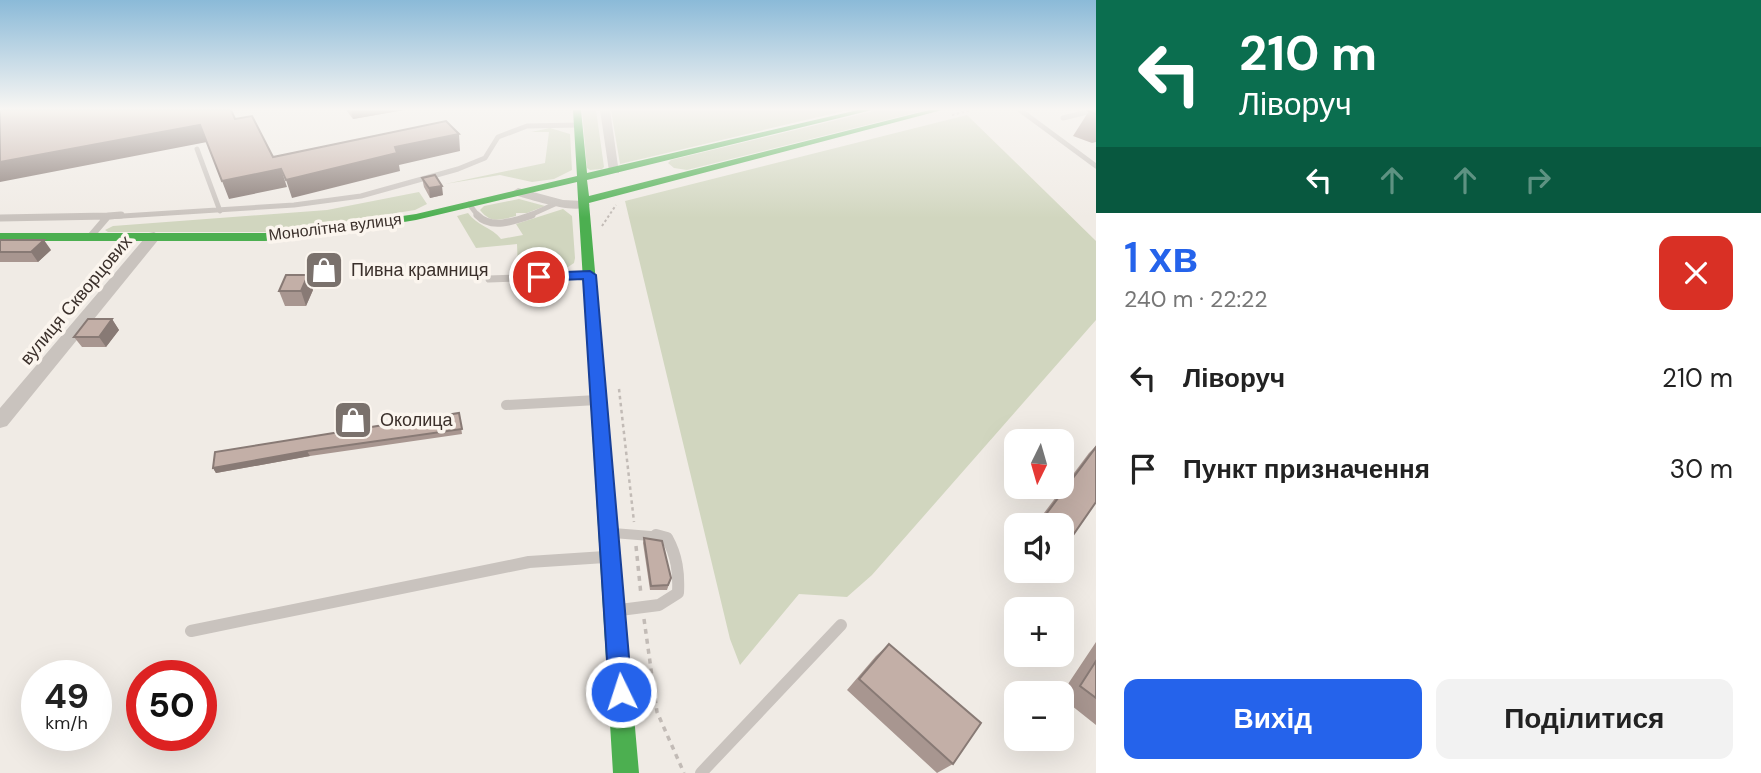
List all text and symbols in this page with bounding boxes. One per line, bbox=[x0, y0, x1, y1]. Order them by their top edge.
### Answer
text: 210 m bbox=[1239, 21, 1377, 85]
icon: left bbox=[1124, 28, 1215, 119]
text: Ліворуч bbox=[1239, 83, 1352, 125]
icon: left bbox=[1300, 161, 1338, 199]
icon: ahead bbox=[1373, 161, 1411, 199]
icon: ahead bbox=[1446, 161, 1484, 199]
icon: right bbox=[1519, 161, 1557, 199]
street label: Монолітна вулиця bbox=[267, 208, 403, 246]
street label: вулиця Скворцових bbox=[15, 230, 137, 370]
text: 1 хв bbox=[1124, 230, 1198, 285]
button: close bbox=[1659, 236, 1733, 310]
pin bbox=[509, 247, 569, 307]
shop icon: Пивна крамниця bbox=[303, 249, 345, 291]
place label: Пивна крамниця bbox=[351, 258, 489, 282]
icon: arrive bbox=[520, 258, 558, 296]
text: 240 m · 22:22 bbox=[1124, 284, 1268, 314]
icon: left bbox=[1124, 359, 1162, 397]
text: Ліворуч bbox=[1183, 361, 1285, 395]
text: 210 m bbox=[1662, 361, 1733, 395]
shop icon: Околица bbox=[332, 399, 374, 441]
place label: Околица bbox=[380, 408, 454, 432]
north arrow bbox=[1004, 429, 1074, 499]
map controls bbox=[1004, 429, 1074, 751]
icon: arrive bbox=[1124, 450, 1162, 488]
text: Пункт призначення bbox=[1183, 452, 1430, 486]
text: 30 m bbox=[1670, 452, 1733, 486]
button: sound bbox=[1004, 513, 1074, 583]
button: + bbox=[1004, 597, 1074, 667]
position arrow bbox=[584, 655, 658, 729]
speed limit sign: 50 bbox=[126, 660, 217, 751]
text: 49 bbox=[44, 673, 89, 719]
button: Вихід bbox=[1124, 679, 1422, 759]
button: Поділитися bbox=[1436, 679, 1733, 759]
button: − bbox=[1004, 681, 1074, 751]
text: km/h bbox=[45, 711, 88, 735]

